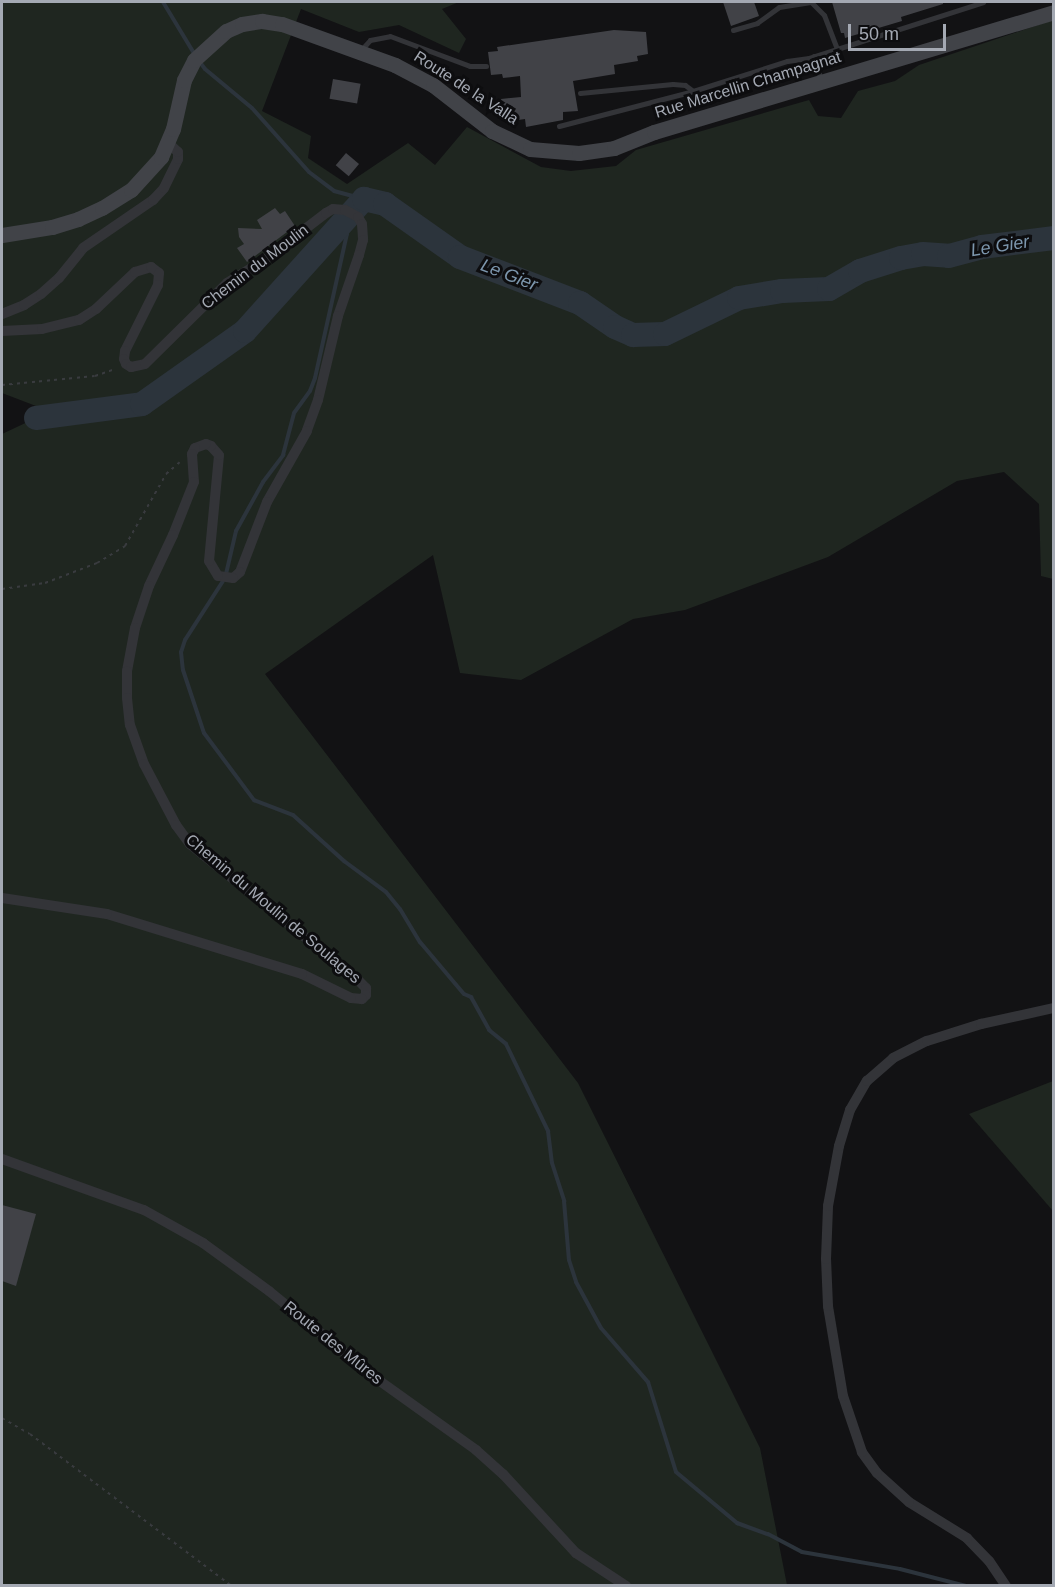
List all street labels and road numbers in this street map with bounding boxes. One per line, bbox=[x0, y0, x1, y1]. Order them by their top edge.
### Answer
street label: Route de la Valla bbox=[410, 47, 522, 129]
street label: Rue Marcellin Champagnat bbox=[652, 47, 844, 123]
street label: Chemin du Moulin bbox=[198, 221, 312, 313]
street label: Chemin du Moulin de Soulages bbox=[182, 830, 364, 988]
street label: Route des Mûres bbox=[280, 1297, 386, 1389]

